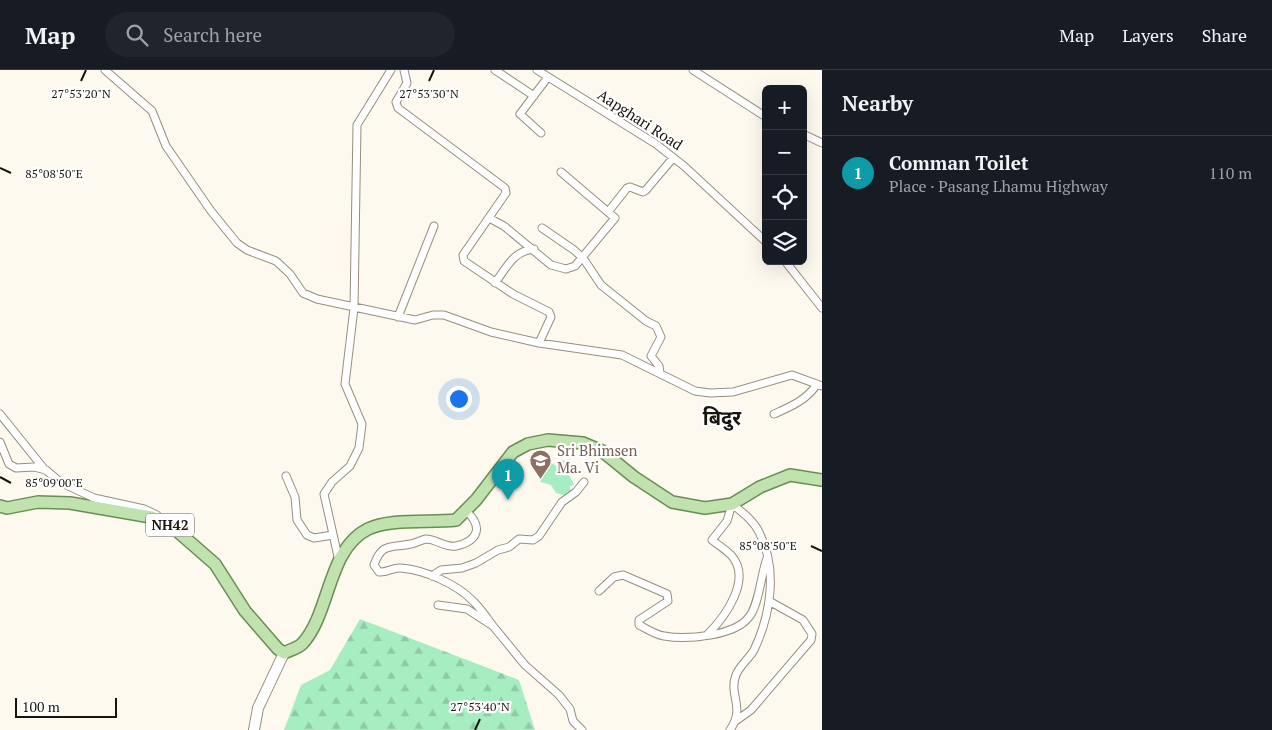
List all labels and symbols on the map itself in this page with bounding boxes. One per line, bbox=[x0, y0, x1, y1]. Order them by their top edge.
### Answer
street label: Aapghari Road bbox=[594, 84, 687, 154]
text: 27°53'20"N bbox=[51, 86, 111, 101]
text: 27°53'30"N bbox=[399, 86, 459, 101]
text: 85°08'50"E bbox=[25, 166, 83, 181]
your location bbox=[446, 386, 472, 412]
district label: बिदुर bbox=[703, 404, 742, 431]
place label: Sri Bhimsen Ma. Vi bbox=[557, 440, 637, 477]
school or university icon: Sri Bhimsen Ma. Vi bbox=[529, 448, 553, 479]
pin: 1 bbox=[492, 459, 524, 500]
text: 85°09'00"E bbox=[25, 475, 83, 490]
road number: NH42 bbox=[146, 514, 194, 536]
text: 85°08'50"E bbox=[739, 538, 797, 553]
scale bar bbox=[15, 695, 118, 718]
text: 27°53'40"N bbox=[450, 699, 510, 714]

